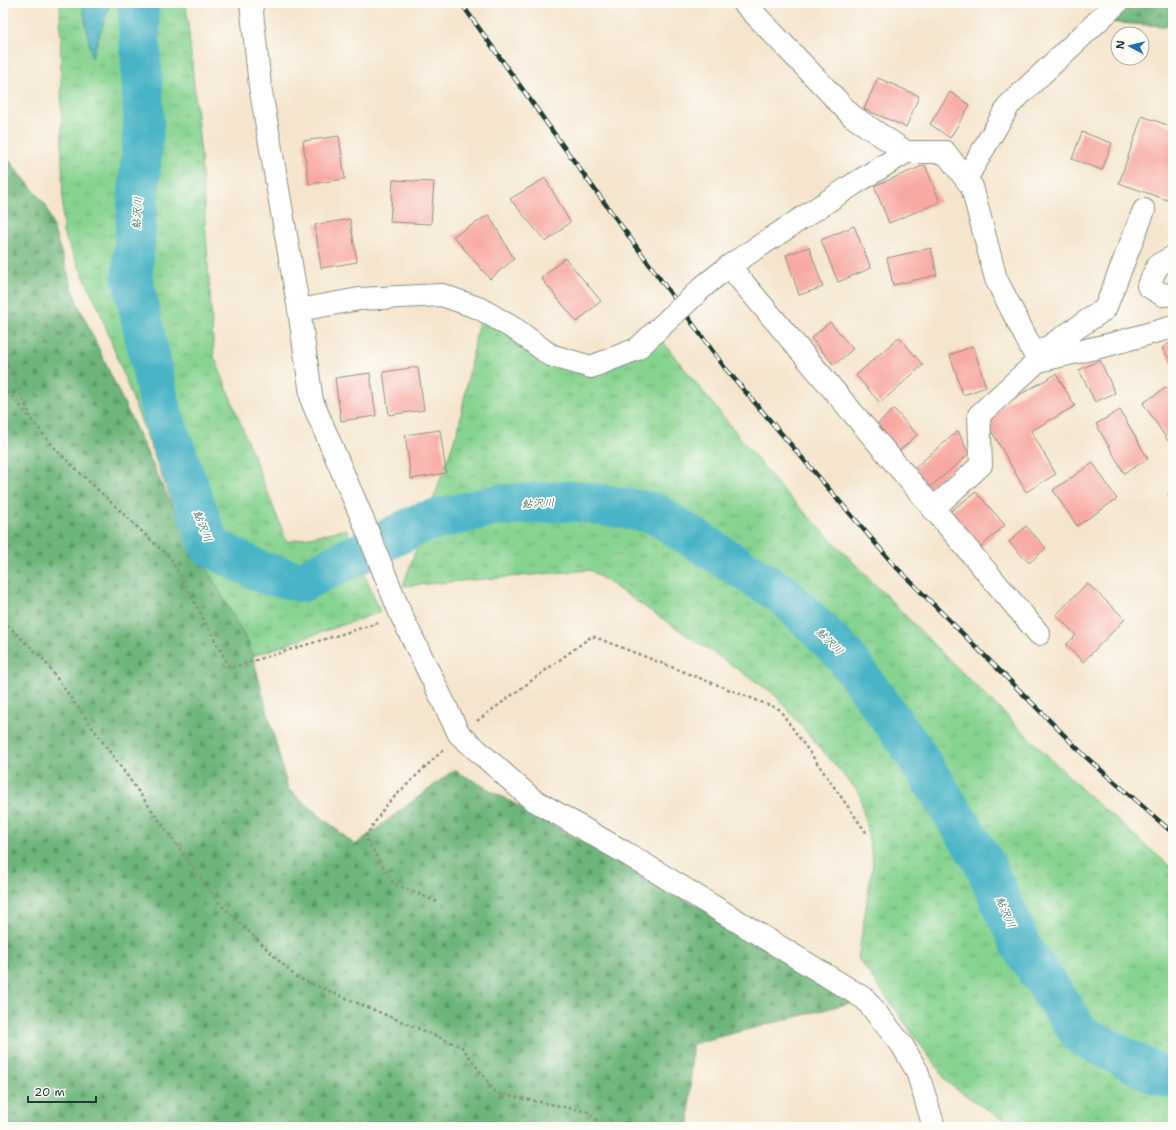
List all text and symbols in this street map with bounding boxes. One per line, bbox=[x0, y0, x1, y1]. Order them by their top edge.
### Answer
north arrow bbox=[1110, 26, 1150, 66]
text: N bbox=[1113, 39, 1129, 50]
water label: 鮎沢川 bbox=[129, 196, 146, 230]
water label: 鮎沢川 bbox=[521, 495, 555, 512]
water label: 鮎沢川 bbox=[190, 508, 215, 544]
water label: 鮎沢川 bbox=[813, 624, 847, 658]
water label: 鮎沢川 bbox=[992, 894, 1019, 930]
scale bar bbox=[28, 1078, 96, 1104]
text: 20 m bbox=[34, 1084, 65, 1100]

